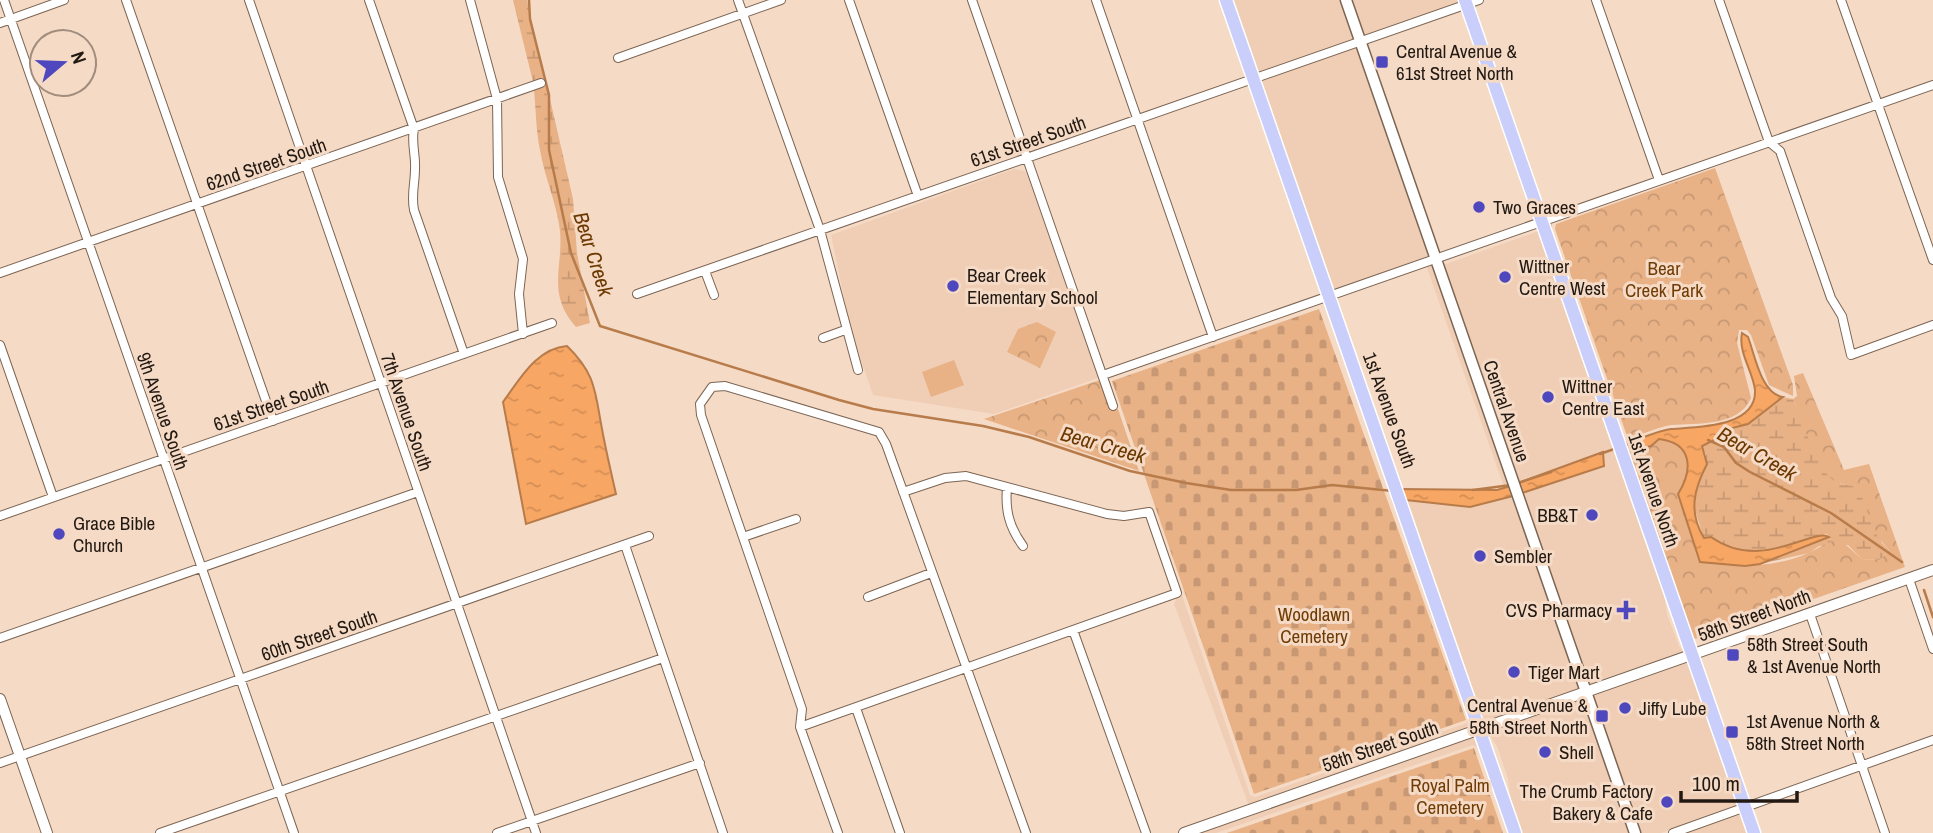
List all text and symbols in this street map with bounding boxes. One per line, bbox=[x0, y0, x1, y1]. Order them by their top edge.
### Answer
north arrow bbox=[28, 28, 98, 98]
place label: Central Avenue & 61st Street North bbox=[1396, 38, 1518, 86]
text: N bbox=[65, 48, 93, 67]
marker: Central Avenue & 61st Street North bbox=[1374, 54, 1390, 70]
street label: 61st Street South bbox=[967, 109, 1089, 173]
street label: 62nd Street South bbox=[202, 131, 330, 197]
place label: Two Graces bbox=[1493, 194, 1576, 220]
marker: Two Graces bbox=[1471, 199, 1487, 215]
water label: Bear Creek bbox=[566, 208, 621, 301]
place label: Wittner Centre West bbox=[1519, 253, 1606, 301]
park label: Bear Creek Park bbox=[1625, 255, 1703, 303]
place label: Bear Creek Elementary School bbox=[967, 262, 1098, 310]
marker: Wittner Centre West bbox=[1497, 269, 1513, 285]
marker: Bear Creek Elementary School bbox=[945, 278, 961, 294]
street label: 1st Avenue South bbox=[1357, 348, 1423, 472]
street label: 9th Avenue South bbox=[131, 349, 195, 473]
street label: 7th Avenue South bbox=[375, 350, 439, 474]
street label: Central Avenue bbox=[1477, 357, 1537, 465]
street label: 61st Street South bbox=[210, 373, 332, 437]
place label: Wittner Centre East bbox=[1562, 373, 1645, 421]
marker: Wittner Centre East bbox=[1540, 389, 1556, 405]
water label: Bear Creek bbox=[1057, 419, 1150, 471]
water label: Bear Creek bbox=[1712, 419, 1803, 489]
street label: 1st Avenue North bbox=[1622, 429, 1686, 551]
place label: BB&T bbox=[1537, 502, 1578, 528]
marker: BB&T bbox=[1584, 507, 1600, 523]
place label: Grace Bible Church bbox=[73, 510, 155, 558]
marker: Grace Bible Church bbox=[51, 526, 67, 542]
place label: Sembler bbox=[1494, 543, 1553, 569]
marker: Sembler bbox=[1472, 548, 1488, 564]
street label: 58th Street North bbox=[1694, 582, 1814, 648]
place label: CVS Pharmacy bbox=[1506, 597, 1612, 623]
park label: Woodlawn Cemetery bbox=[1278, 601, 1350, 649]
marker: CVS Pharmacy bbox=[1618, 602, 1634, 618]
street label: 60th Street South bbox=[257, 603, 381, 667]
place label: 58th Street South & 1st Avenue North bbox=[1747, 631, 1881, 679]
marker: 58th Street South & 1st Avenue North bbox=[1725, 647, 1741, 663]
place label: Tiger Mart bbox=[1528, 659, 1600, 685]
marker: Tiger Mart bbox=[1506, 664, 1522, 680]
place label: Central Avenue & 58th Street North bbox=[1467, 692, 1589, 740]
place label: Jiffy Lube bbox=[1639, 695, 1706, 721]
marker: Jiffy Lube bbox=[1617, 700, 1633, 716]
marker: Central Avenue & 58th Street North bbox=[1594, 708, 1610, 724]
place label: 1st Avenue North & 58th Street North bbox=[1746, 708, 1881, 756]
street label: 58th Street South bbox=[1318, 714, 1442, 778]
marker: 1st Avenue North & 58th Street North bbox=[1724, 724, 1740, 740]
place label: Shell bbox=[1559, 739, 1594, 765]
marker: Shell bbox=[1537, 744, 1553, 760]
scale bar bbox=[1681, 760, 1797, 804]
text: 100 m bbox=[1692, 769, 1740, 798]
park label: Royal Palm Cemetery bbox=[1410, 772, 1490, 820]
place label: The Crumb Factory Bakery & Cafe bbox=[1520, 778, 1653, 826]
marker: The Crumb Factory Bakery & Cafe bbox=[1659, 794, 1675, 810]

